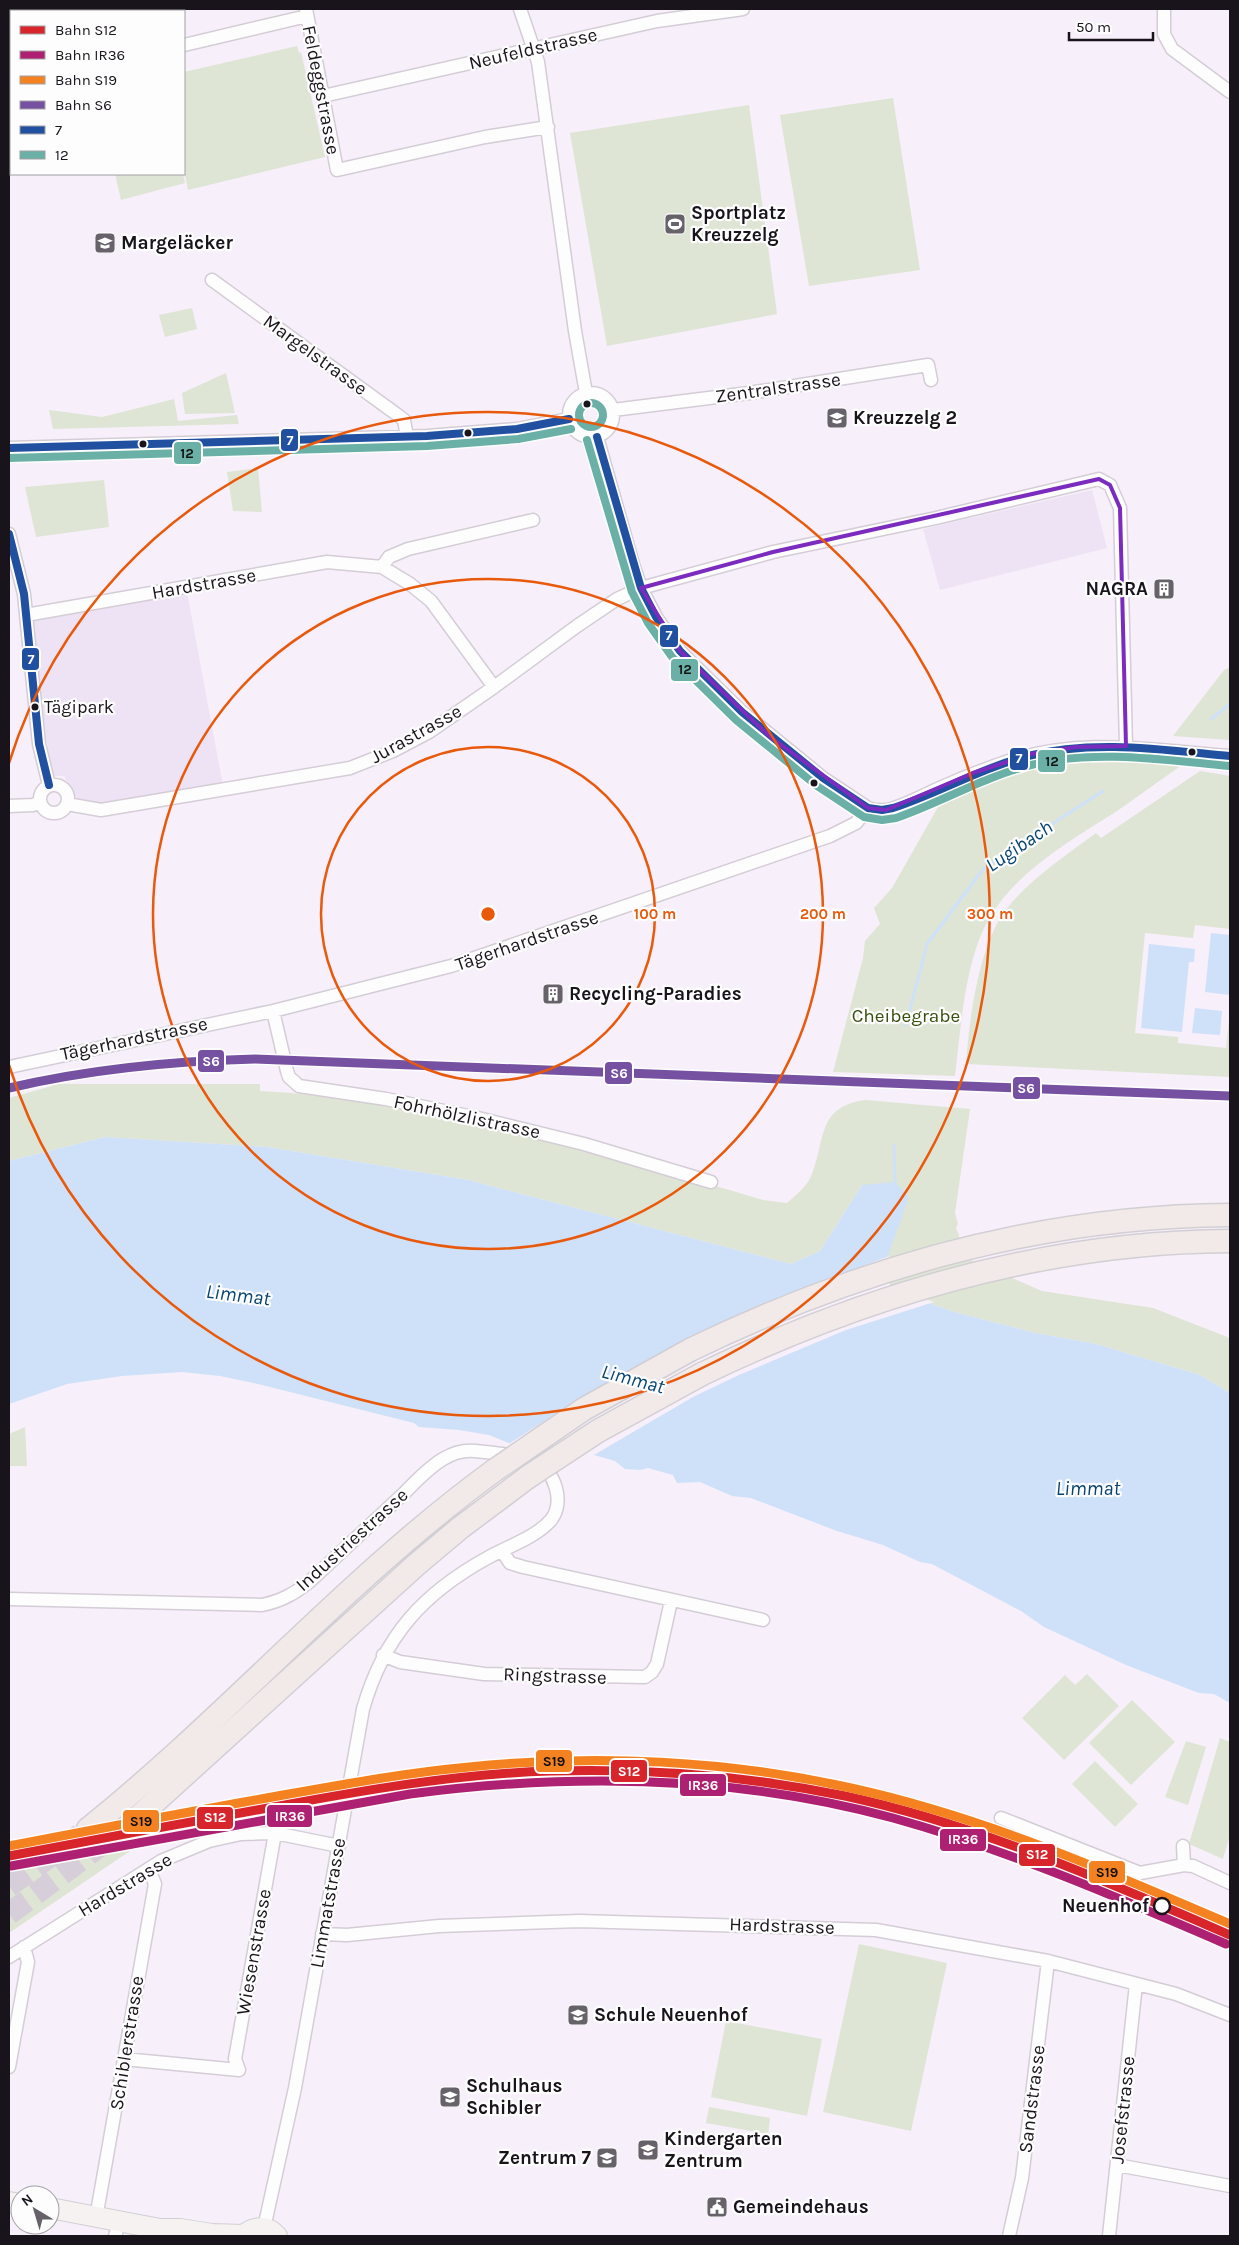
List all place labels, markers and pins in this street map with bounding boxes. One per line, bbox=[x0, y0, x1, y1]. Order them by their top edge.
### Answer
place label: Sportplatz Kreuzzelg bbox=[691, 202, 786, 246]
sports icon: Sportplatz Kreuzzelg bbox=[663, 212, 687, 236]
school or university icon: Margeläcker bbox=[93, 231, 117, 255]
place label: Margeläcker bbox=[121, 232, 233, 254]
unlabelled marker bbox=[582, 399, 592, 409]
school or university icon: Kreuzzelg 2 bbox=[825, 406, 849, 430]
place label: Kreuzzelg 2 bbox=[853, 407, 957, 429]
unlabelled marker bbox=[463, 428, 473, 438]
unlabelled marker bbox=[138, 439, 148, 449]
building icon: NAGRA bbox=[1152, 577, 1176, 601]
place label: NAGRA bbox=[1086, 578, 1148, 600]
place label: Tägipark bbox=[44, 696, 114, 718]
marker: Tägipark bbox=[30, 702, 40, 712]
unlabelled marker bbox=[1187, 747, 1197, 757]
unlabelled marker bbox=[809, 778, 819, 788]
centre of rings bbox=[479, 905, 497, 923]
building icon: Recycling-Paradies bbox=[541, 982, 565, 1006]
place label: Recycling-Paradies bbox=[569, 983, 742, 1005]
place label: Neuenhof bbox=[1062, 1895, 1150, 1917]
marker: Neuenhof bbox=[1153, 1897, 1171, 1915]
school or university icon: Schule Neuenhof bbox=[566, 2003, 590, 2027]
place label: Schule Neuenhof bbox=[594, 2004, 749, 2026]
place label: Schulhaus Schibler bbox=[466, 2075, 563, 2119]
school or university icon: Schulhaus Schibler bbox=[438, 2085, 462, 2109]
place label: Kindergarten Zentrum bbox=[664, 2128, 783, 2172]
school or university icon: Kindergarten Zentrum bbox=[636, 2138, 660, 2162]
school or university icon: Zentrum 7 bbox=[595, 2146, 619, 2170]
place label: Zentrum 7 bbox=[498, 2147, 592, 2169]
public building icon: Gemeindehaus bbox=[705, 2195, 729, 2219]
place label: Gemeindehaus bbox=[733, 2196, 869, 2218]

